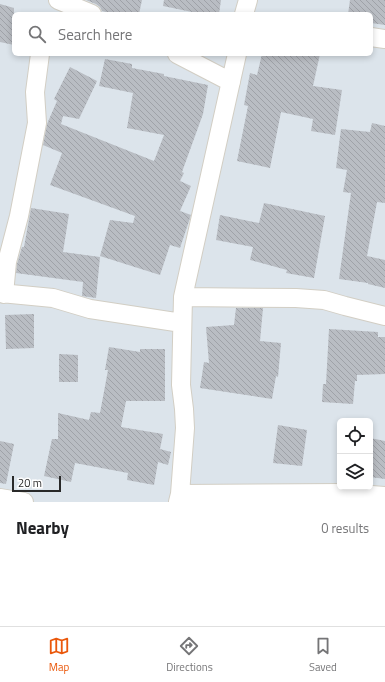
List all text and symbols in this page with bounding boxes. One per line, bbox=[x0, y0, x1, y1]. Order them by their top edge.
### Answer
search box bbox=[12, 12, 373, 56]
icon: search bbox=[26, 23, 48, 45]
text: Search here bbox=[58, 23, 132, 46]
map controls bbox=[337, 418, 373, 490]
button: locate bbox=[337, 418, 373, 454]
button: layers bbox=[337, 454, 373, 490]
scale bar bbox=[12, 474, 61, 493]
text: 20 m bbox=[18, 475, 42, 491]
text: Nearby bbox=[16, 515, 69, 541]
text: 0 results bbox=[321, 518, 369, 538]
tab: Map bbox=[48, 635, 70, 675]
tab: Directions bbox=[166, 635, 213, 675]
tab: Saved bbox=[309, 635, 337, 675]

